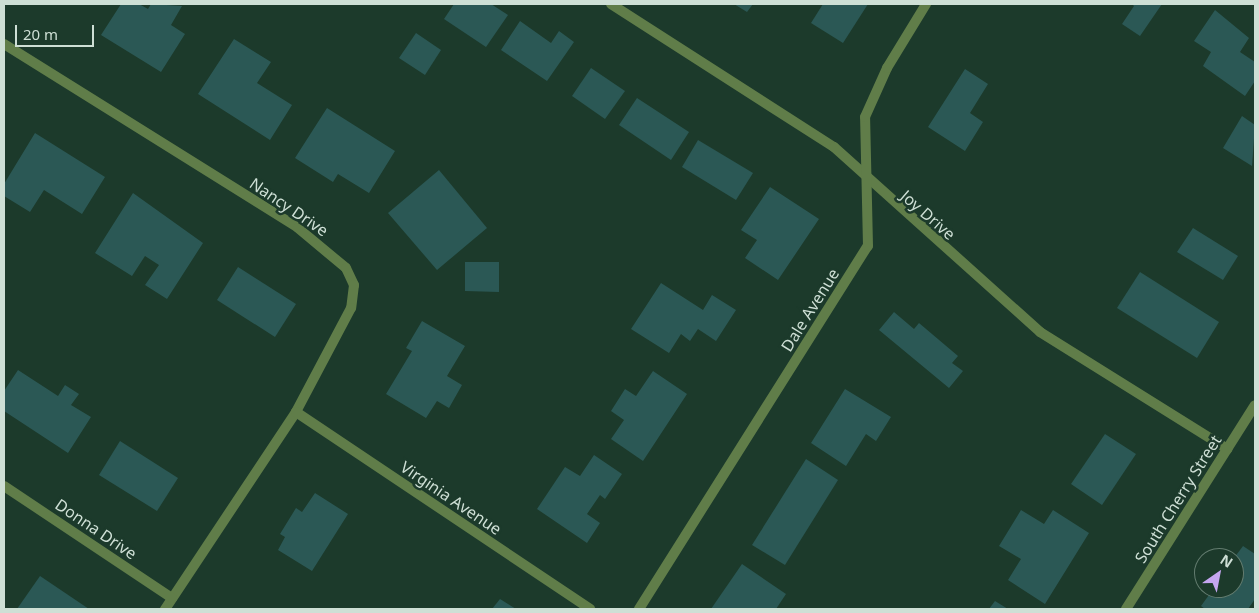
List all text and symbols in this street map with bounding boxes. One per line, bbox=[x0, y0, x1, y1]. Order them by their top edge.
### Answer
scale bar bbox=[18, 15, 96, 47]
text: 20 m bbox=[23, 24, 58, 44]
street label: Nancy Drive bbox=[246, 174, 332, 240]
street label: Joy Drive bbox=[897, 186, 959, 244]
street label: Dale Avenue bbox=[777, 265, 843, 355]
street label: South Cherry Street bbox=[1131, 431, 1225, 567]
street label: Virginia Avenue bbox=[397, 457, 505, 539]
street label: Donna Drive bbox=[52, 495, 140, 563]
north arrow bbox=[1194, 548, 1244, 598]
text: N bbox=[1217, 550, 1237, 572]

